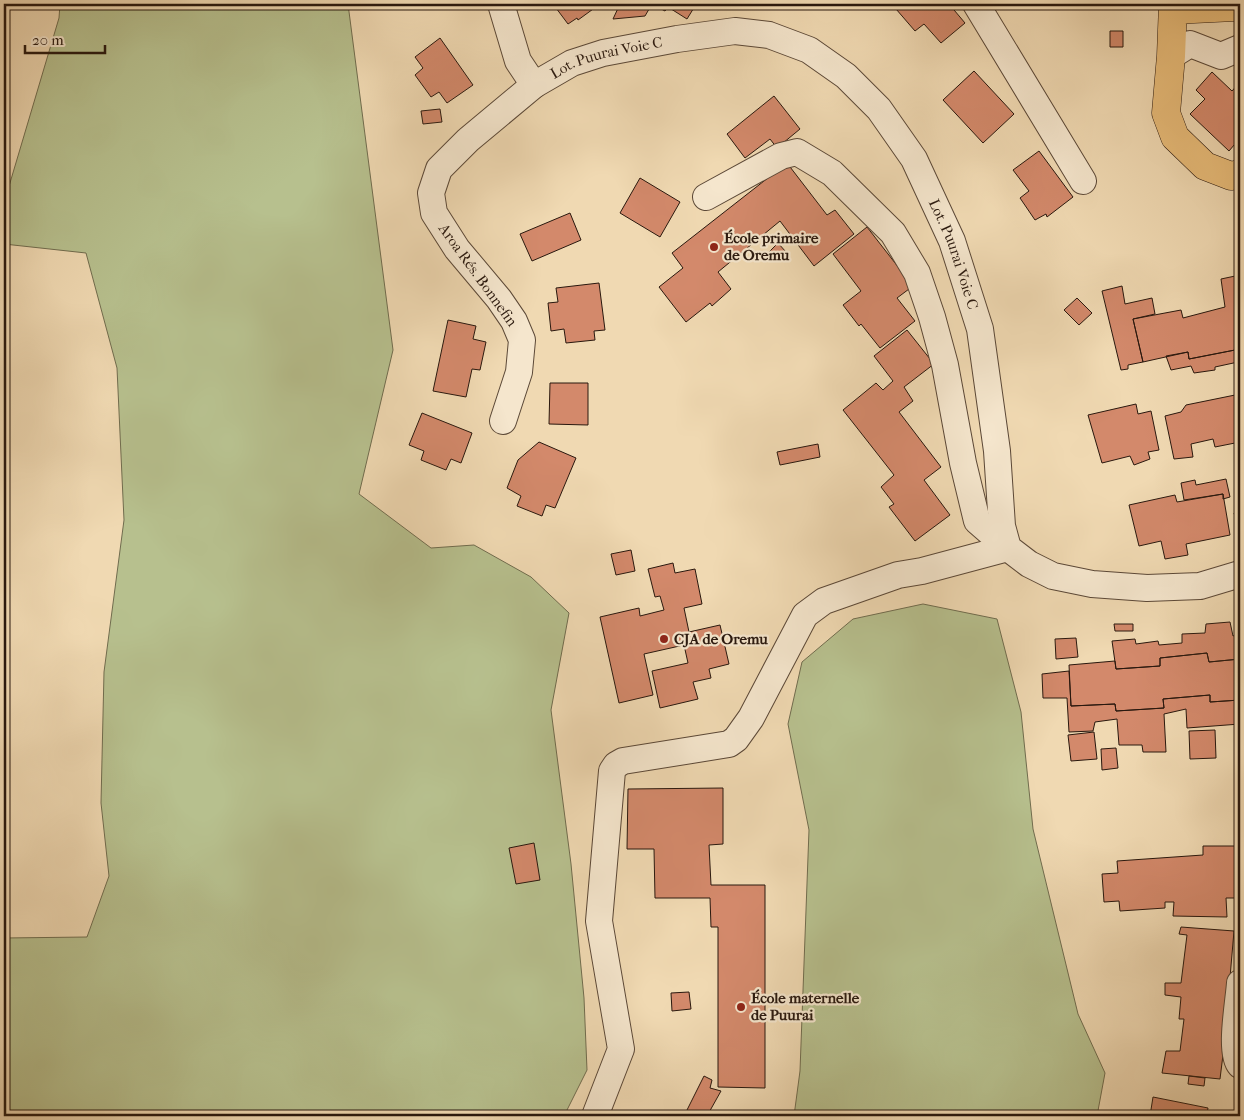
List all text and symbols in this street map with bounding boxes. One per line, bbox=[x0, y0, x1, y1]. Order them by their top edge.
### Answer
scale bar bbox=[25, 22, 105, 54]
text: 20 m bbox=[32, 31, 64, 49]
street label: Lot. Puurai Voie C bbox=[547, 33, 664, 83]
street label: Lot. Puurai Voie C bbox=[925, 196, 982, 312]
street label: Aroa Rés. Bonnefin bbox=[434, 219, 521, 330]
place label: École primaire de Oremu bbox=[724, 229, 819, 264]
marker: École primaire de Oremu bbox=[708, 241, 720, 253]
place label: CJA de Oremu bbox=[674, 630, 768, 648]
marker: CJA de Oremu bbox=[658, 633, 670, 645]
place label: École maternelle de Puurai bbox=[751, 989, 860, 1024]
marker: École maternelle de Puurai bbox=[735, 1001, 747, 1013]

